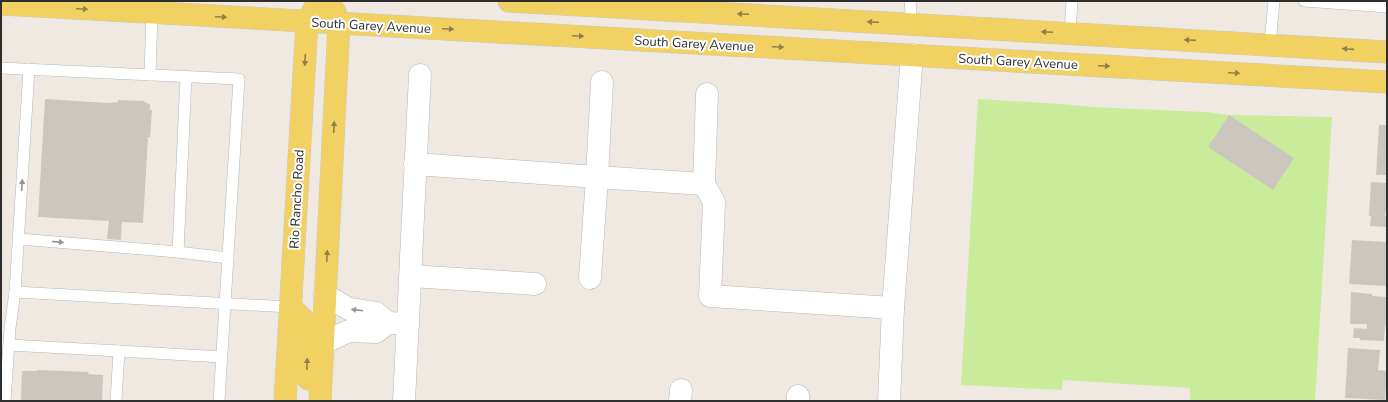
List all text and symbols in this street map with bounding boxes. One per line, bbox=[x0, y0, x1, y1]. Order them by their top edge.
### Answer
one-way arrow bbox=[76, 6, 89, 12]
one-way arrow bbox=[737, 11, 749, 18]
one-way arrow bbox=[215, 13, 227, 20]
street label: South Garey Avenue bbox=[311, 14, 431, 38]
one-way arrow bbox=[866, 19, 879, 25]
one-way arrow bbox=[442, 26, 455, 32]
one-way arrow bbox=[1041, 28, 1053, 35]
street label: South Garey Avenue bbox=[634, 32, 754, 56]
one-way arrow bbox=[572, 33, 584, 40]
one-way arrow bbox=[1183, 37, 1196, 43]
one-way arrow bbox=[772, 44, 784, 51]
one-way arrow bbox=[1342, 46, 1354, 53]
street label: South Garey Avenue bbox=[958, 50, 1078, 74]
one-way arrow bbox=[301, 54, 308, 66]
one-way arrow bbox=[1098, 62, 1110, 69]
one-way arrow bbox=[1228, 69, 1240, 76]
one-way arrow bbox=[330, 121, 337, 133]
street label: Rio Rancho Road bbox=[285, 149, 309, 249]
one-way arrow bbox=[18, 179, 25, 191]
one-way arrow bbox=[52, 239, 64, 245]
one-way arrow bbox=[324, 249, 330, 262]
one-way arrow bbox=[351, 307, 363, 313]
one-way arrow bbox=[304, 357, 310, 370]

